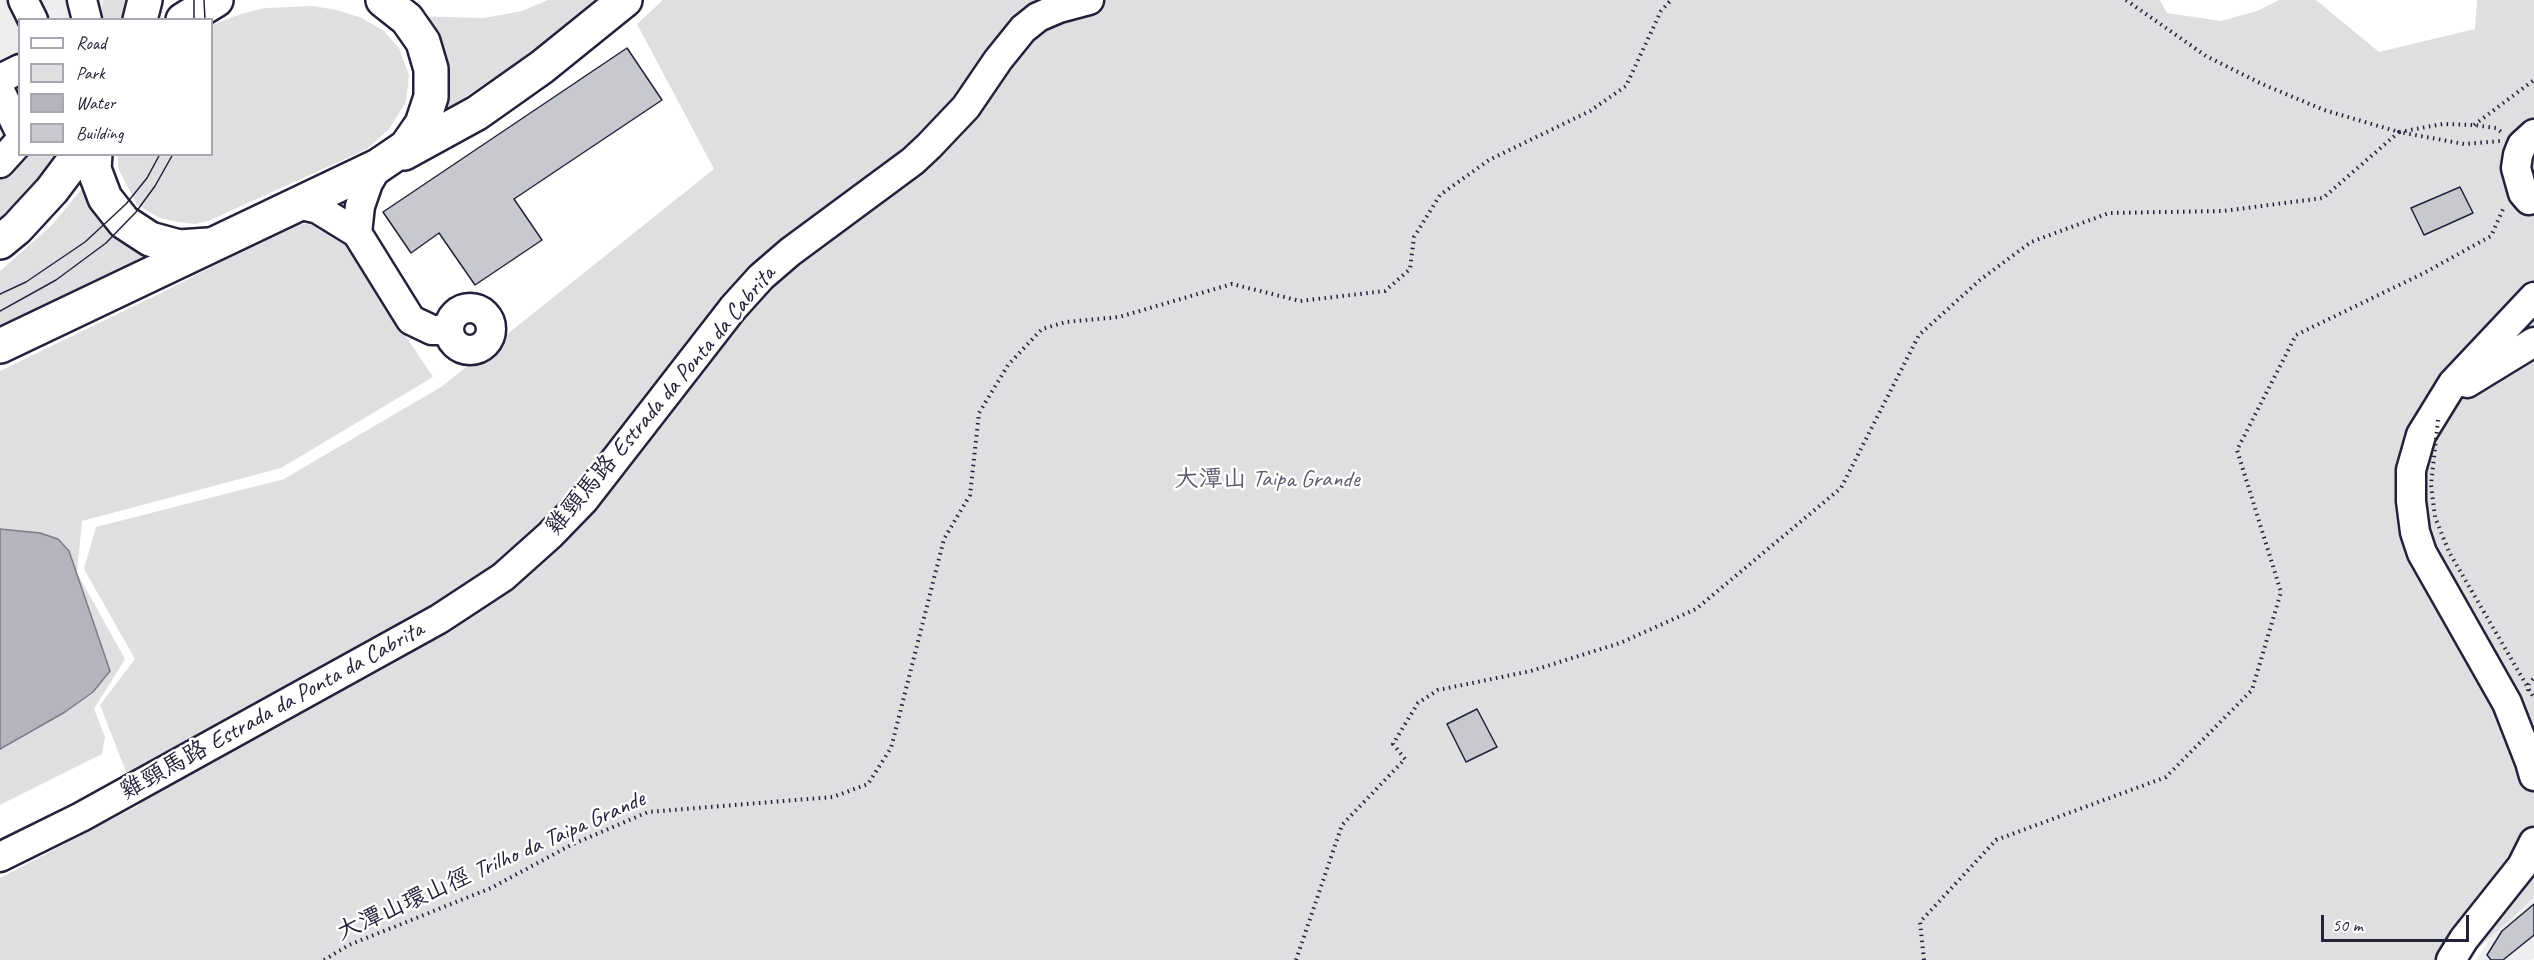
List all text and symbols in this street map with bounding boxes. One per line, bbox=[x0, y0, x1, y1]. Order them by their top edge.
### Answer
legend bbox=[18, 18, 213, 156]
text: Road bbox=[76, 32, 106, 54]
text: Park bbox=[76, 62, 105, 84]
text: Water bbox=[76, 92, 115, 114]
text: Building bbox=[76, 122, 123, 144]
street label: 雞頸馬路 Estrada da Ponta da Cabrita bbox=[540, 261, 782, 541]
park label: 大潭山 Taipa Grande bbox=[1174, 466, 1360, 494]
street label: 雞頸馬路 Estrada da Ponta da Cabrita bbox=[115, 615, 429, 807]
street label: 大潭山環山徑 Trilho da Taipa Grande bbox=[332, 785, 650, 947]
scale bar bbox=[2324, 903, 2472, 941]
text: 50 m bbox=[2332, 914, 2363, 936]

